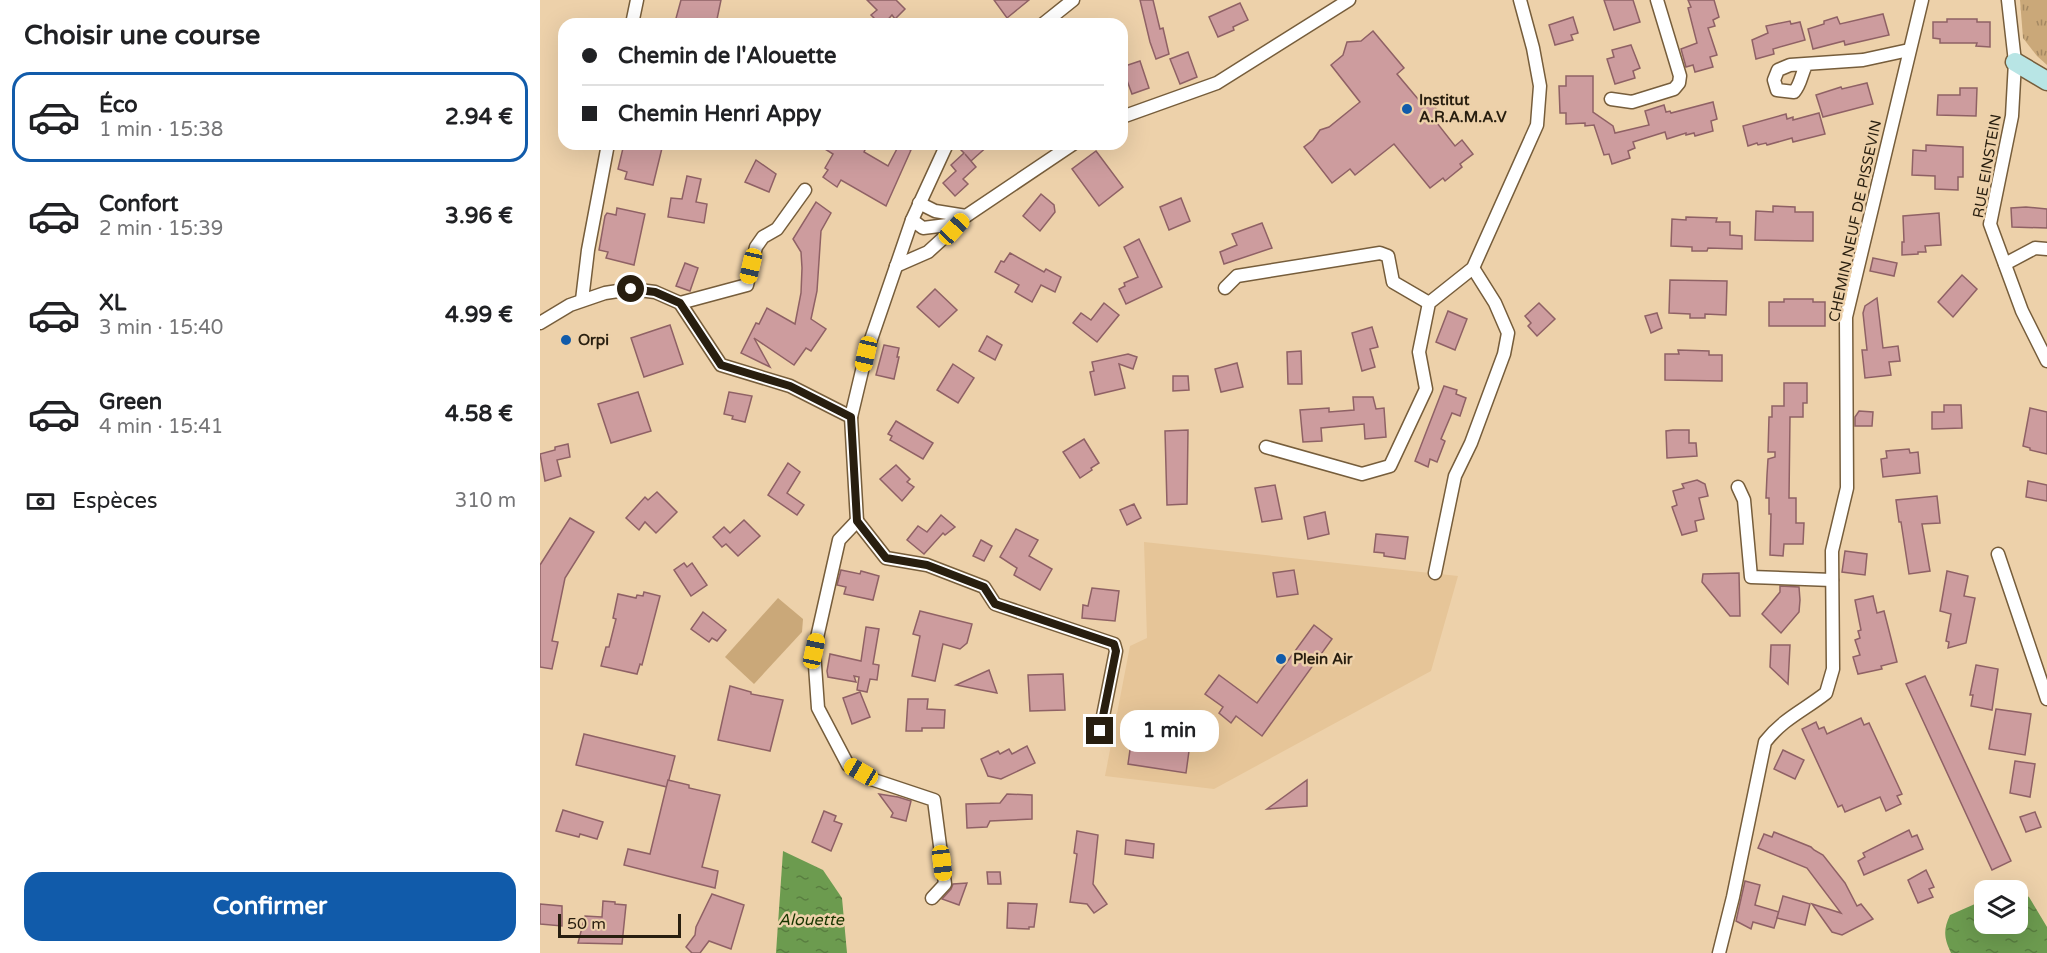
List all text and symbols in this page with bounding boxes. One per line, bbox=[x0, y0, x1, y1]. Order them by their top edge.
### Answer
text: Choisir une course bbox=[24, 19, 260, 52]
text: Chemin de l'Alouette bbox=[618, 43, 836, 69]
icon: car bbox=[27, 90, 81, 144]
place label: Institut A.R.A.M.A.V bbox=[1419, 91, 1507, 126]
text: Éco bbox=[99, 92, 138, 118]
text: Chemin Henri Appy bbox=[618, 101, 821, 127]
marker: Institut A.R.A.M.A.V bbox=[1400, 102, 1414, 116]
text: 2.94 € bbox=[445, 104, 513, 130]
street label: RUE EINSTEIN bbox=[1969, 113, 2005, 219]
text: 1 min · 15:38 bbox=[99, 118, 223, 142]
street label: CHEMIN NEUF DE PISSEVIN bbox=[1825, 118, 1885, 324]
icon: car bbox=[27, 189, 81, 243]
text: Confort bbox=[99, 191, 178, 217]
text: 3.96 € bbox=[445, 203, 513, 229]
car bbox=[935, 210, 973, 248]
text: 2 min · 15:39 bbox=[99, 217, 223, 241]
car bbox=[738, 246, 764, 286]
route start bbox=[617, 275, 644, 302]
icon: car bbox=[27, 288, 81, 342]
text: XL bbox=[99, 290, 126, 316]
text: 4.99 € bbox=[445, 302, 513, 328]
text: 3 min · 15:40 bbox=[99, 316, 223, 340]
place label: Orpi bbox=[578, 331, 609, 350]
marker: Orpi bbox=[559, 333, 573, 347]
car bbox=[853, 334, 879, 374]
icon: car bbox=[27, 387, 81, 441]
text: Green bbox=[99, 389, 162, 415]
text: 4.58 € bbox=[445, 401, 513, 427]
text: 4 min · 15:41 bbox=[99, 415, 223, 439]
icon: cash bbox=[24, 485, 57, 518]
text: Espèces bbox=[72, 488, 157, 514]
text: 310 m bbox=[455, 489, 516, 513]
car bbox=[801, 632, 827, 670]
place label: Plein Air bbox=[1293, 650, 1353, 668]
marker: Plein Air bbox=[1274, 652, 1288, 666]
callout: 1 min bbox=[1121, 710, 1220, 752]
route end bbox=[1086, 717, 1113, 744]
text: 1 min bbox=[1143, 719, 1196, 743]
car bbox=[841, 755, 881, 789]
car bbox=[931, 844, 953, 882]
button: Confirmer bbox=[24, 872, 516, 941]
map controls bbox=[1974, 880, 2028, 934]
button: layers bbox=[1974, 880, 2028, 934]
water label: Alouette bbox=[778, 910, 845, 930]
scale bar bbox=[558, 911, 681, 938]
text: 50 m bbox=[567, 914, 606, 934]

